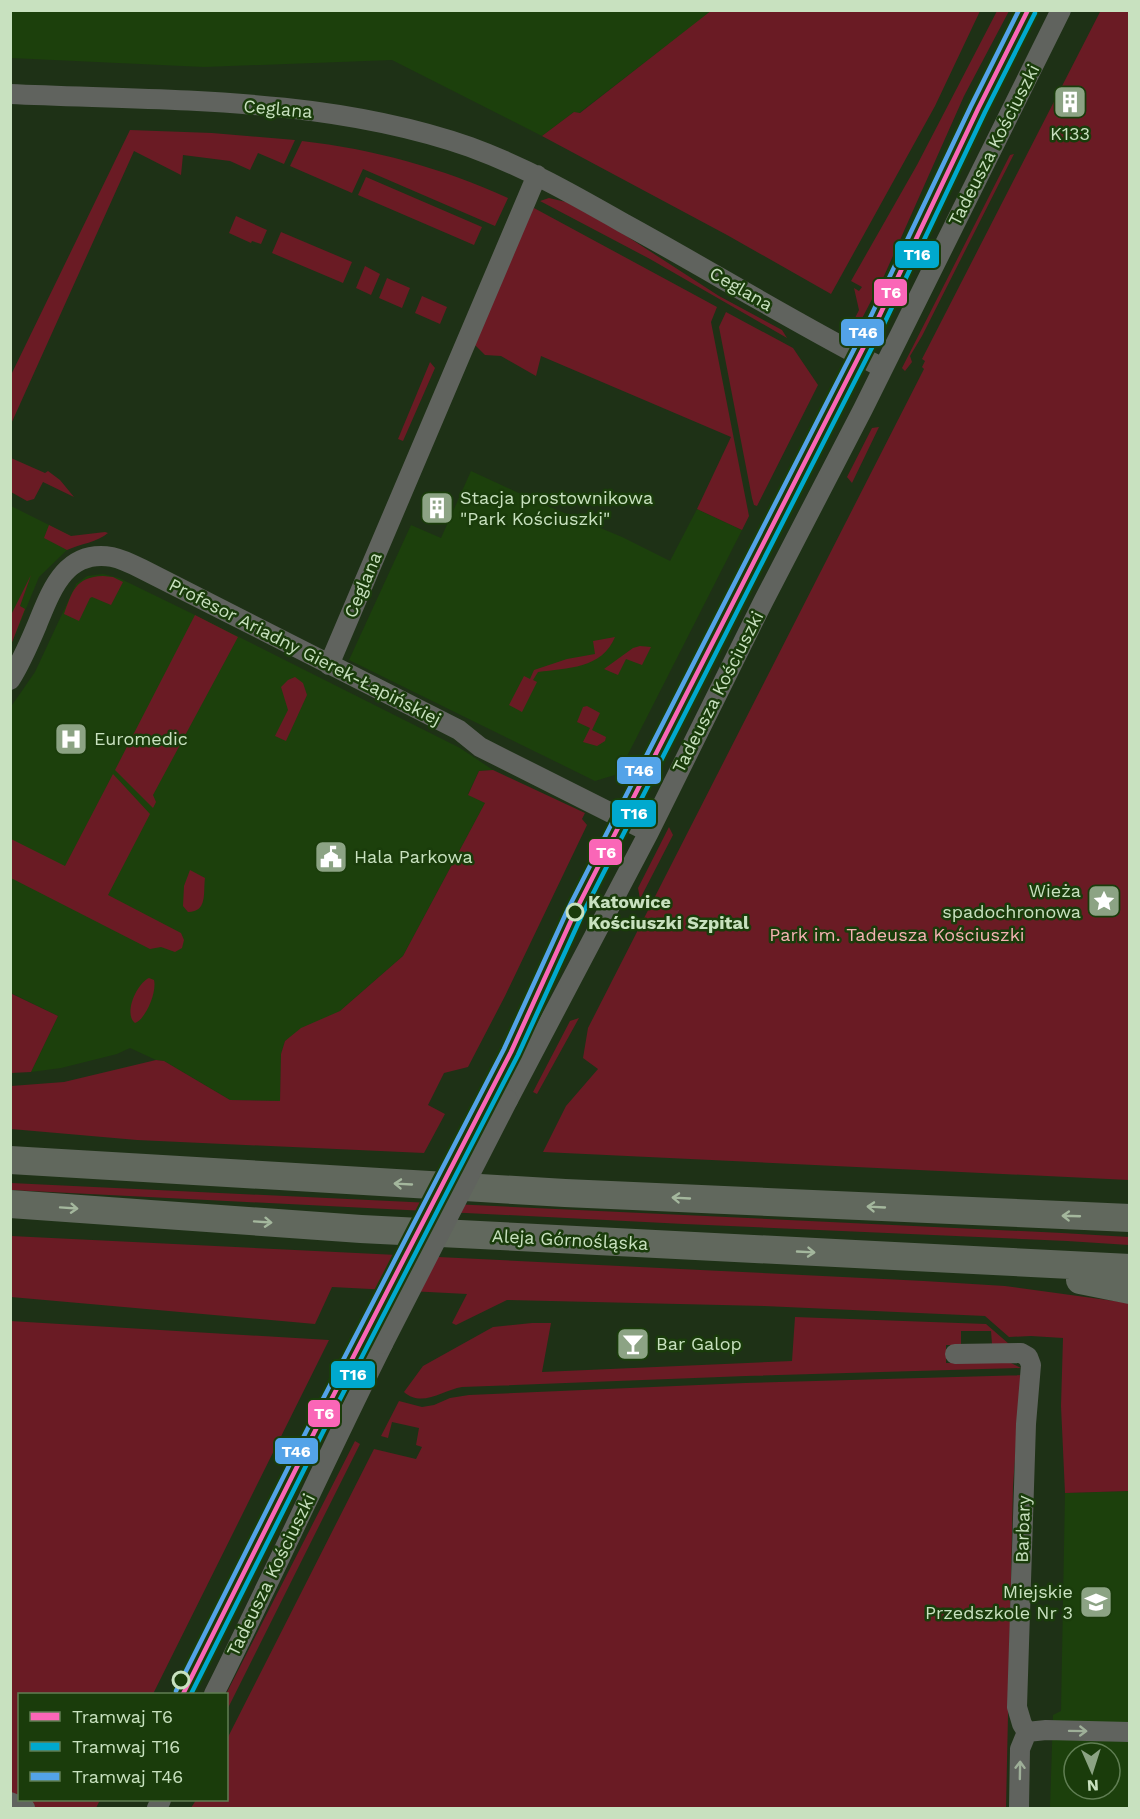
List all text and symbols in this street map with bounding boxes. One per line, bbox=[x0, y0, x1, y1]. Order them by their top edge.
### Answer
street label: Tadeusza Kościuszki bbox=[944, 61, 1043, 229]
building icon: K133 bbox=[1052, 84, 1088, 120]
street label: Ceglana bbox=[243, 95, 313, 122]
place label: K133 bbox=[1050, 123, 1090, 144]
line badge: T16 bbox=[894, 240, 940, 269]
text: T16 bbox=[903, 245, 931, 264]
street label: Ceglana bbox=[706, 262, 777, 315]
line badge: T6 bbox=[873, 278, 908, 307]
text: T6 bbox=[881, 283, 901, 302]
line badge: T46 bbox=[840, 318, 885, 347]
text: T46 bbox=[848, 323, 878, 342]
place label: Stacja prostownikowa "Park Kościuszki" bbox=[460, 487, 653, 529]
building icon: Stacja prostownikowa "Park Kościuszki" bbox=[419, 490, 455, 526]
street label: Ceglana bbox=[339, 549, 386, 621]
street label: Profesor Ariadny Gierek-Łapińskiej bbox=[166, 574, 445, 730]
street label: Tadeusza Kościuszki bbox=[668, 608, 767, 776]
hospital icon: Euromedic bbox=[53, 721, 89, 757]
place label: Euromedic bbox=[94, 728, 188, 749]
line badge: T46 bbox=[616, 756, 662, 785]
text: T46 bbox=[624, 761, 654, 780]
line badge: T16 bbox=[611, 799, 657, 828]
text: T16 bbox=[620, 804, 648, 823]
line badge: T6 bbox=[588, 838, 623, 866]
public building icon: Hala Parkowa bbox=[313, 839, 349, 875]
text: T6 bbox=[596, 843, 616, 862]
place label: Hala Parkowa bbox=[354, 846, 473, 867]
place label: Wieża spadochronowa bbox=[942, 880, 1081, 922]
place icon: Wieża spadochronowa bbox=[1086, 883, 1122, 919]
place label: Katowice Kościuszki Szpital bbox=[588, 891, 749, 933]
marker: Katowice Kościuszki Szpital bbox=[566, 903, 584, 921]
park label: Park im. Tadeusza Kościuszki bbox=[769, 924, 1025, 945]
one-way arrow bbox=[393, 1178, 413, 1189]
one-way arrow bbox=[672, 1193, 692, 1204]
one-way arrow bbox=[867, 1202, 887, 1213]
one-way arrow bbox=[58, 1203, 78, 1214]
one-way arrow bbox=[1062, 1211, 1082, 1222]
one-way arrow bbox=[253, 1217, 273, 1228]
street label: Aleja Górnośląska bbox=[491, 1225, 649, 1254]
one-way arrow bbox=[796, 1247, 816, 1258]
bar icon: Bar Galop bbox=[615, 1326, 651, 1362]
place label: Bar Galop bbox=[656, 1333, 742, 1354]
line badge: T16 bbox=[330, 1360, 376, 1389]
text: T16 bbox=[339, 1365, 367, 1384]
line badge: T6 bbox=[307, 1399, 341, 1428]
text: T6 bbox=[314, 1404, 334, 1423]
line badge: T46 bbox=[274, 1437, 319, 1465]
text: T46 bbox=[281, 1442, 311, 1461]
street label: Tadeusza Kościuszki bbox=[222, 1490, 319, 1660]
street label: Barbary bbox=[1011, 1494, 1034, 1563]
place label: Miejskie Przedszkole Nr 3 bbox=[925, 1581, 1073, 1623]
school or university icon: Miejskie Przedszkole Nr 3 bbox=[1078, 1584, 1114, 1620]
unlabelled marker bbox=[172, 1671, 190, 1689]
legend bbox=[18, 1693, 228, 1801]
text: Tramwaj T6 bbox=[72, 1706, 173, 1727]
one-way arrow bbox=[1068, 1725, 1088, 1737]
text: Tramwaj T16 bbox=[72, 1736, 180, 1757]
north arrow bbox=[1062, 1741, 1122, 1801]
one-way arrow bbox=[1014, 1760, 1025, 1780]
text: Tramwaj T46 bbox=[72, 1766, 183, 1787]
text: N bbox=[1086, 1776, 1099, 1795]

